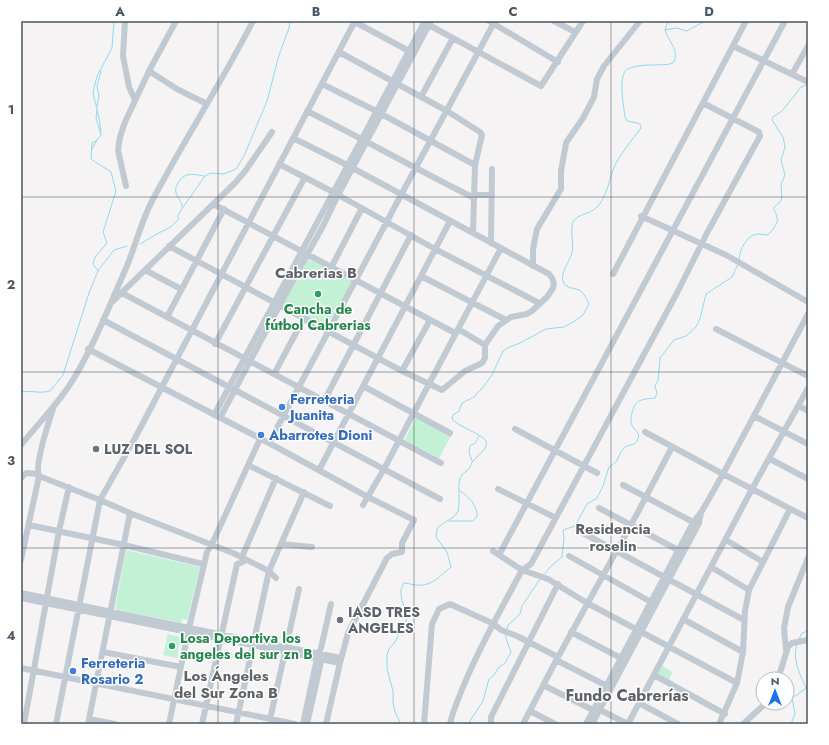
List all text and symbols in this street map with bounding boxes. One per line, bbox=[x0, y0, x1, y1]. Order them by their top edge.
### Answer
text: A bbox=[114, 2, 125, 21]
text: B bbox=[312, 2, 321, 21]
text: C bbox=[508, 2, 518, 21]
text: D bbox=[704, 2, 714, 21]
text: 1 bbox=[8, 100, 14, 119]
district label: Cabrerias B bbox=[275, 262, 357, 284]
text: 2 bbox=[7, 275, 15, 294]
marker: Cancha de fútbol Cabrerias bbox=[313, 289, 323, 299]
place label: Cancha de fútbol Cabrerias bbox=[265, 299, 371, 335]
place label: Ferreteria Juanita bbox=[287, 389, 354, 425]
marker: Ferreteria Juanita bbox=[277, 402, 287, 412]
place label: Abarrotes Dioni bbox=[268, 425, 373, 445]
marker: Abarrotes Dioni bbox=[256, 430, 266, 440]
place label: LUZ DEL SOL bbox=[104, 439, 193, 459]
marker: LUZ DEL SOL bbox=[91, 444, 101, 454]
text: 3 bbox=[7, 451, 15, 470]
district label: Residencia roselin bbox=[575, 518, 651, 557]
place label: IASD TRES ANGELES bbox=[347, 602, 420, 638]
marker: IASD TRES ANGELES bbox=[335, 615, 345, 625]
text: 4 bbox=[6, 626, 16, 645]
place label: Losa Deportiva los angeles del sur zn B bbox=[180, 628, 312, 664]
marker: Losa Deportiva los angeles del sur zn B bbox=[167, 641, 177, 651]
place label: Ferreteria Rosario 2 bbox=[81, 653, 145, 689]
district label: Los Ángeles del Sur Zona B bbox=[174, 665, 278, 704]
marker: Ferreteria Rosario 2 bbox=[68, 666, 78, 676]
north arrow bbox=[755, 671, 795, 711]
text: N bbox=[771, 673, 779, 689]
district label: Fundo Cabrerías bbox=[565, 684, 689, 707]

